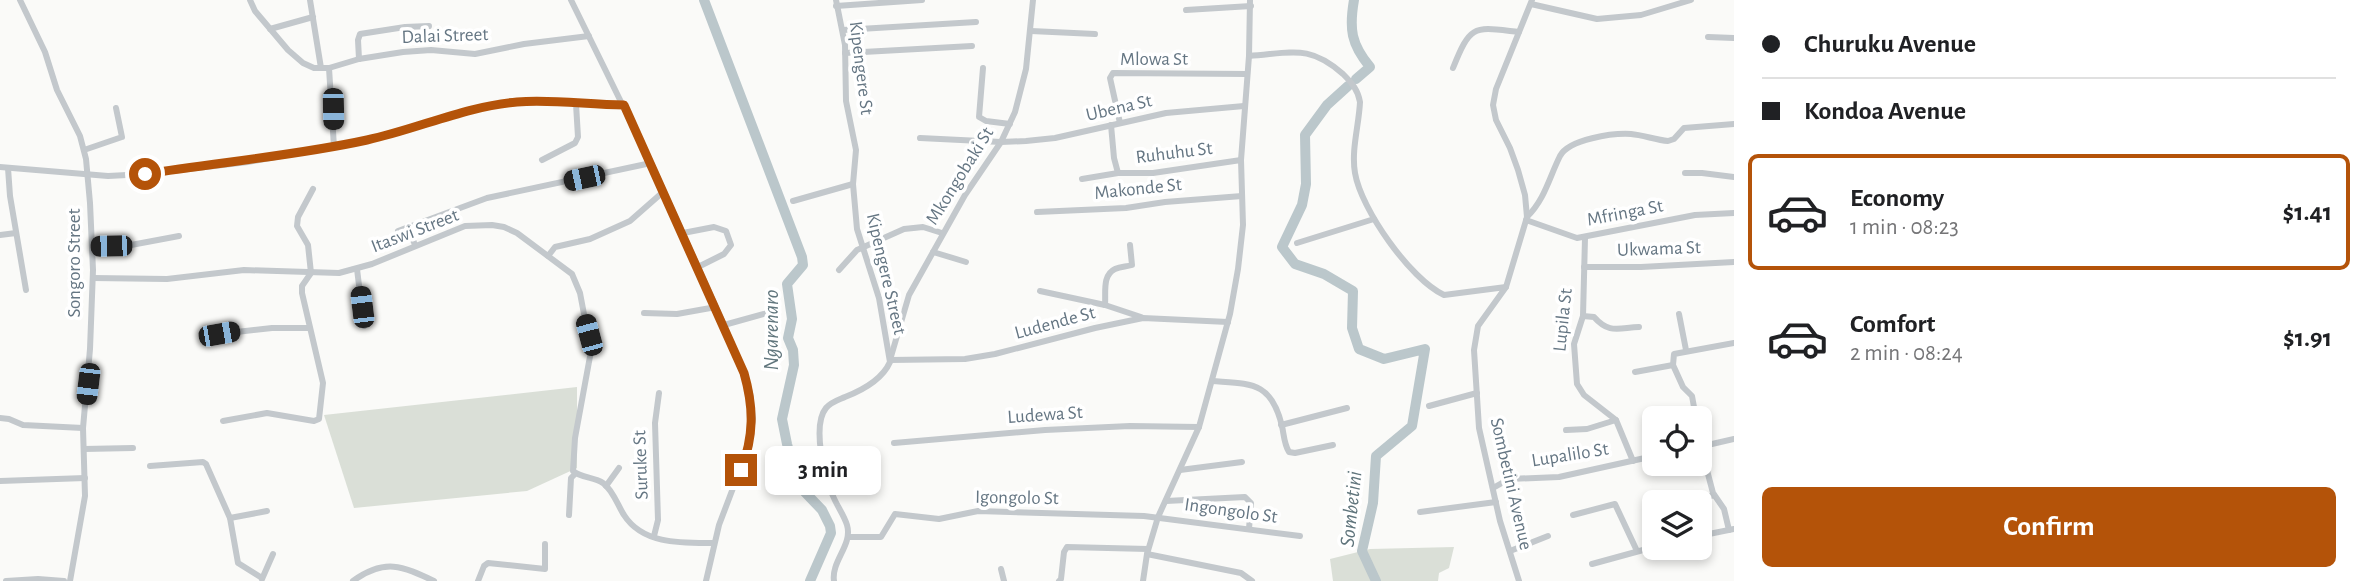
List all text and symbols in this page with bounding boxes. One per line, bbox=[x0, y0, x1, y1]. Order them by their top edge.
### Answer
street label: Kipengere St bbox=[846, 20, 876, 116]
street label: Dalai Street bbox=[401, 25, 489, 47]
text: Churuku Avenue bbox=[1804, 31, 1976, 57]
street label: Mlowa St bbox=[1120, 50, 1188, 69]
car bbox=[323, 88, 344, 130]
street label: Ubena St bbox=[1084, 91, 1154, 125]
text: Kondoa Avenue bbox=[1804, 98, 1966, 124]
street label: Mkongobaki St bbox=[923, 124, 997, 228]
street label: Ruhuhu St bbox=[1135, 139, 1213, 167]
route start bbox=[129, 158, 161, 190]
car bbox=[562, 163, 607, 193]
street label: Makonde St bbox=[1093, 175, 1183, 203]
icon: car bbox=[1766, 181, 1829, 244]
text: Economy bbox=[1850, 185, 1944, 211]
street label: Mfringa St bbox=[1585, 196, 1665, 230]
text: $1.41 bbox=[2283, 199, 2332, 225]
street label: Itaswi Street bbox=[369, 206, 461, 256]
street label: Songoro Street bbox=[65, 208, 84, 318]
street label: Kipengere Street bbox=[863, 211, 909, 337]
text: 1 min · 08:23 bbox=[1850, 216, 1959, 239]
car bbox=[90, 235, 133, 257]
street label: Ukwama St bbox=[1617, 238, 1701, 260]
car bbox=[350, 285, 375, 329]
street label: Lupila St bbox=[1550, 287, 1576, 353]
water label: Ngarenaro bbox=[761, 290, 782, 370]
street label: Ludende St bbox=[1013, 303, 1097, 343]
icon: car bbox=[1766, 307, 1829, 370]
text: Comfort bbox=[1850, 311, 1935, 337]
car bbox=[574, 312, 605, 358]
car bbox=[197, 320, 242, 348]
text: $1.91 bbox=[2283, 325, 2332, 351]
text: 2 min · 08:24 bbox=[1850, 342, 1963, 365]
car bbox=[76, 362, 101, 406]
street label: Ludewa St bbox=[1007, 403, 1083, 427]
map controls bbox=[1642, 406, 1712, 560]
button: locate bbox=[1642, 406, 1712, 476]
street label: Sombetini Avenue bbox=[1487, 416, 1535, 552]
street label: Suruke St bbox=[630, 430, 652, 500]
street label: Lupalilo St bbox=[1530, 440, 1610, 470]
callout: 3 min bbox=[766, 446, 881, 494]
route end bbox=[725, 454, 757, 486]
text: 3 min bbox=[798, 459, 848, 482]
water label: Sombetini bbox=[1337, 470, 1365, 548]
button: Confirm bbox=[1762, 487, 2336, 567]
street label: Igongolo St bbox=[975, 488, 1059, 508]
button: layers bbox=[1642, 490, 1712, 560]
street label: Ingongolo St bbox=[1183, 495, 1279, 527]

